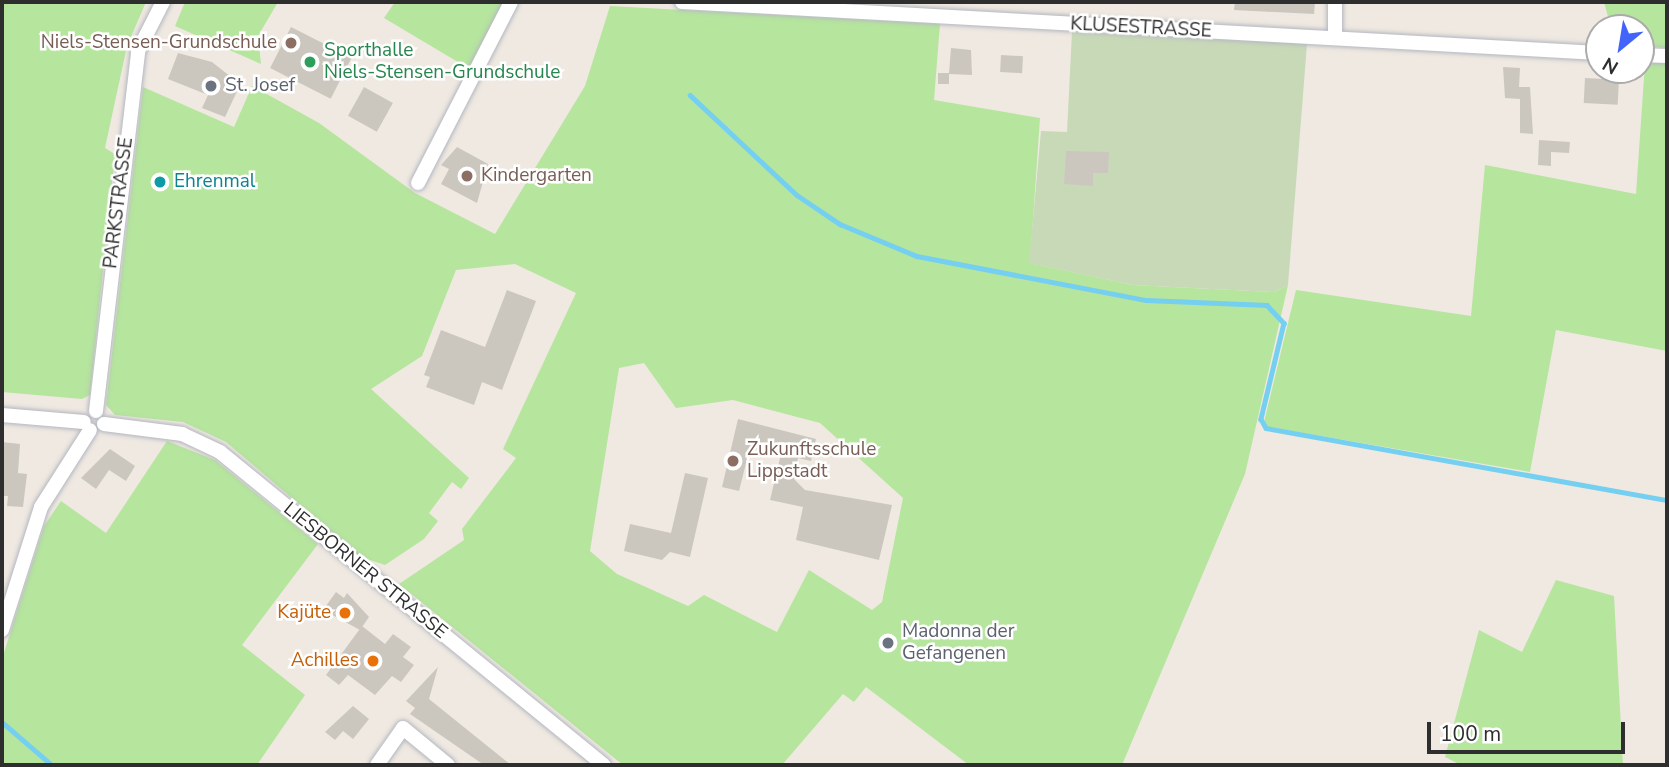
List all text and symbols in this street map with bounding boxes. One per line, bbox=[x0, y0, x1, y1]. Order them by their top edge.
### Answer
street label: KLUSESTRASSE bbox=[1070, 13, 1212, 43]
north arrow bbox=[1585, 14, 1655, 84]
place label: Niels-Stensen-Grundschule bbox=[41, 32, 277, 54]
marker: Niels-Stensen-Grundschule bbox=[283, 35, 299, 51]
place label: Sporthalle Niels-Stensen-Grundschule bbox=[324, 40, 560, 84]
text: N bbox=[1598, 51, 1623, 80]
marker: Sporthalle Niels-Stensen-Grundschule bbox=[302, 54, 318, 70]
place label: St. Josef bbox=[225, 75, 295, 97]
marker: St. Josef bbox=[203, 78, 219, 94]
street label: PARKSTRASSE bbox=[100, 136, 138, 270]
place label: Kindergarten bbox=[481, 165, 592, 187]
marker: Kindergarten bbox=[459, 168, 475, 184]
place label: Ehrenmal bbox=[174, 171, 255, 193]
marker: Ehrenmal bbox=[152, 174, 168, 190]
place label: Zukunftsschule Lippstadt bbox=[747, 439, 876, 483]
marker: Zukunftsschule Lippstadt bbox=[725, 453, 741, 469]
street label: LIESBORNER STRASSE bbox=[279, 498, 451, 644]
place label: Kajüte bbox=[277, 602, 331, 624]
marker: Kajüte bbox=[337, 605, 353, 621]
place label: Madonna der Gefangenen bbox=[902, 621, 1014, 665]
marker: Madonna der Gefangenen bbox=[880, 635, 896, 651]
place label: Achilles bbox=[291, 650, 359, 672]
marker: Achilles bbox=[365, 653, 381, 669]
scale bar bbox=[1431, 708, 1629, 752]
text: 100 m bbox=[1440, 720, 1501, 748]

